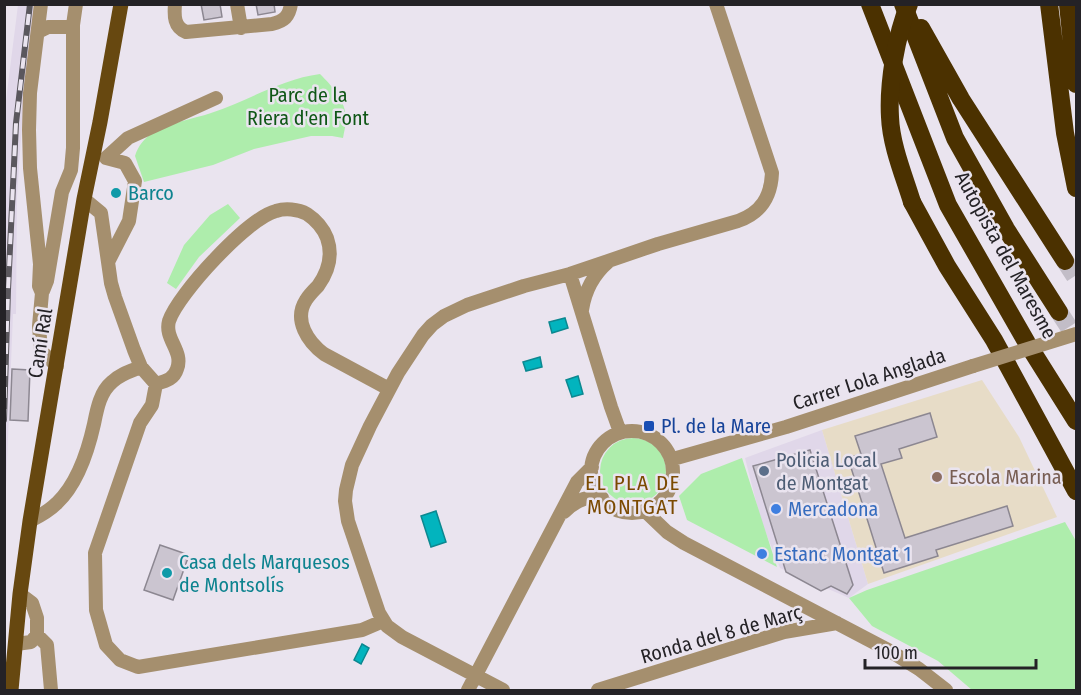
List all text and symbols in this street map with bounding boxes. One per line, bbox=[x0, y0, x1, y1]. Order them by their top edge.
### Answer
park label: Parc de la Riera d'en Font bbox=[247, 83, 369, 130]
street label: Autopista del Maresme bbox=[950, 167, 1062, 343]
place label: Barco bbox=[128, 181, 174, 205]
marker: Barco bbox=[109, 186, 123, 200]
street label: Camí Ral bbox=[23, 306, 57, 380]
street label: Carrer Lola Anglada bbox=[790, 343, 948, 415]
place label: Pl. de la Mare bbox=[661, 414, 771, 438]
marker: Pl. de la Mare bbox=[642, 419, 656, 433]
place label: Policia Local de Montgat bbox=[776, 448, 877, 495]
marker: Policia Local de Montgat bbox=[757, 464, 771, 478]
place label: Escola Marina bbox=[949, 465, 1062, 489]
district label: EL PLA DE MONTGAT bbox=[585, 470, 681, 520]
marker: Escola Marina bbox=[930, 470, 944, 484]
place label: Mercadona bbox=[788, 497, 878, 521]
marker: Mercadona bbox=[769, 502, 783, 516]
place label: Estanc Montgat 1 bbox=[774, 542, 911, 566]
marker: Estanc Montgat 1 bbox=[755, 547, 769, 561]
place label: Casa dels Marquesos de Montsolís bbox=[179, 550, 350, 597]
marker: Casa dels Marquesos de Montsolís bbox=[160, 566, 174, 580]
street label: Ronda del 8 de Març bbox=[638, 599, 805, 668]
scale bar bbox=[865, 632, 1036, 670]
text: 100 m bbox=[874, 642, 918, 664]

